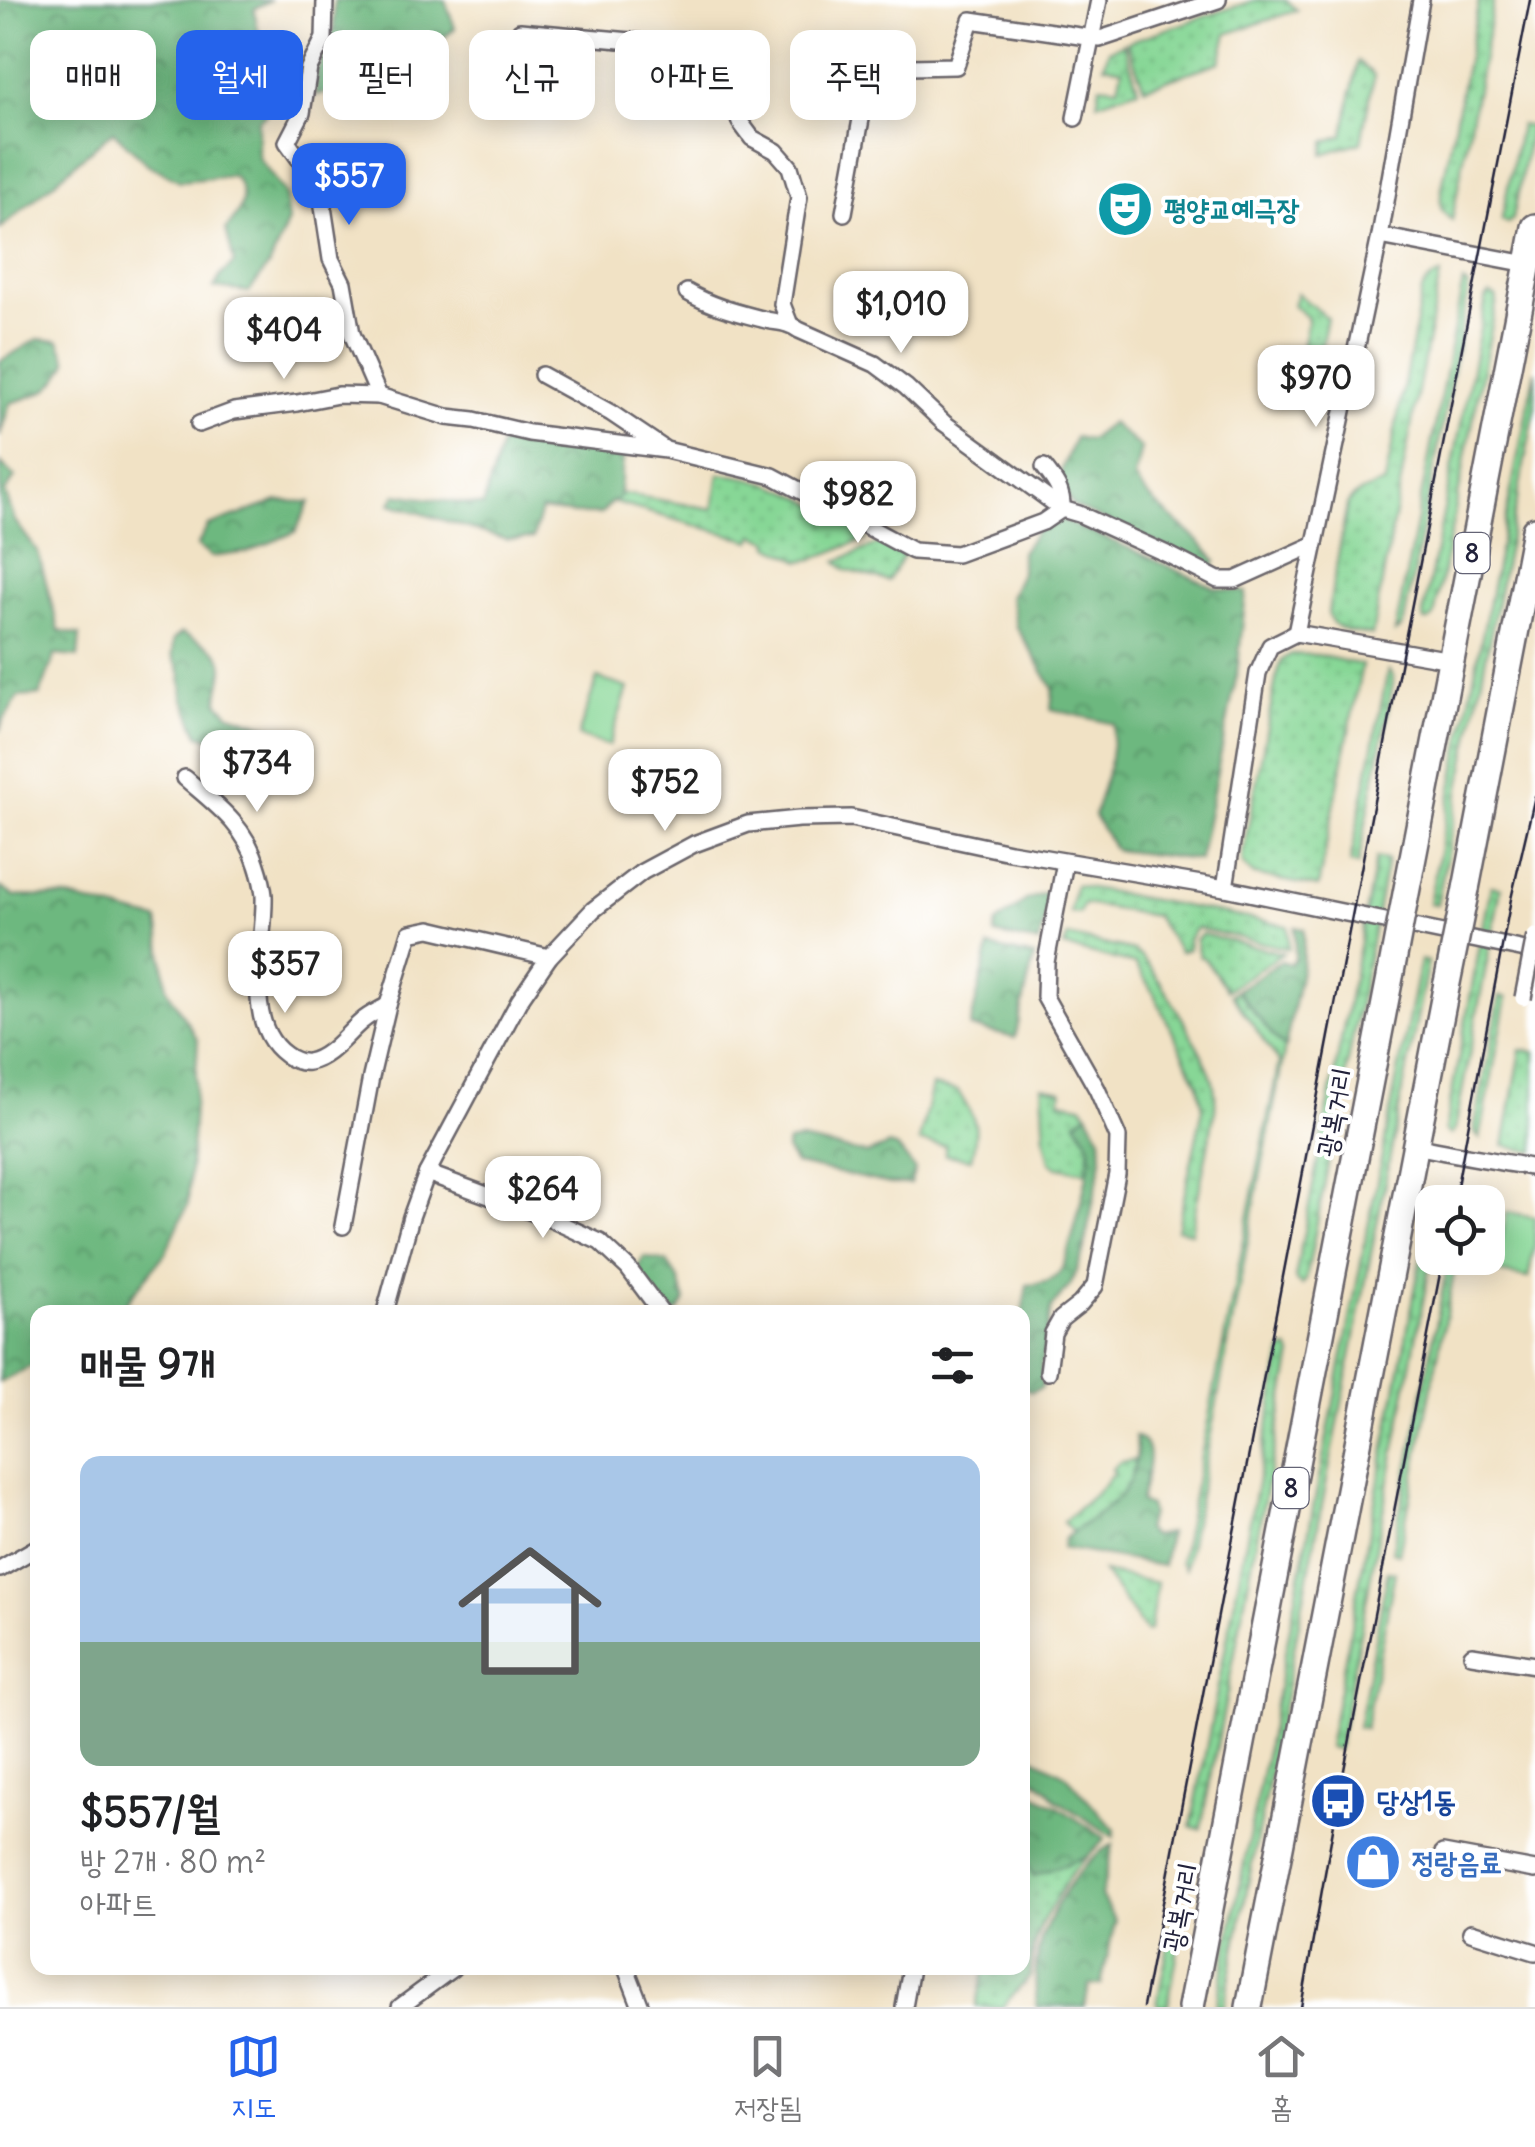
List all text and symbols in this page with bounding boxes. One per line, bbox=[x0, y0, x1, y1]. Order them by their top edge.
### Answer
chip: 매매 bbox=[30, 30, 156, 120]
chip: 월세 bbox=[176, 30, 303, 120]
chip: 필터 bbox=[323, 30, 449, 120]
chip: 신규 bbox=[469, 30, 595, 120]
chip: 아파트 bbox=[615, 30, 770, 120]
chip: 주택 bbox=[790, 30, 916, 120]
pin: $557 bbox=[290, 143, 408, 228]
text: $557 bbox=[314, 155, 384, 196]
theatre icon: 평양교예극장 bbox=[1095, 179, 1155, 239]
place label: 평양교예극장 bbox=[1164, 191, 1300, 227]
pin: $1,010 bbox=[820, 271, 982, 356]
text: $1,010 bbox=[855, 283, 947, 324]
pin: $404 bbox=[225, 297, 343, 382]
text: $404 bbox=[246, 309, 322, 350]
pin: $970 bbox=[1257, 345, 1375, 430]
text: $970 bbox=[1280, 357, 1352, 398]
pin: $982 bbox=[799, 461, 917, 546]
text: $982 bbox=[822, 473, 894, 514]
road number: 8 bbox=[1454, 533, 1490, 573]
pin: $734 bbox=[198, 730, 316, 815]
text: $734 bbox=[222, 742, 292, 783]
pin: $752 bbox=[606, 749, 724, 834]
text: $752 bbox=[630, 761, 700, 802]
pin: $357 bbox=[226, 931, 344, 1016]
text: $357 bbox=[250, 943, 320, 984]
street label: 광복거리 bbox=[1308, 1064, 1360, 1160]
pin: $264 bbox=[484, 1156, 602, 1241]
text: $264 bbox=[507, 1168, 579, 1209]
map controls bbox=[1415, 1185, 1505, 1275]
button: locate bbox=[1415, 1185, 1505, 1275]
text: 매물 9개 bbox=[80, 1338, 216, 1390]
icon: filters bbox=[925, 1338, 980, 1393]
road number: 8 bbox=[1274, 1468, 1308, 1508]
icon: home bbox=[440, 1521, 620, 1701]
bus stop icon: 당상1동 bbox=[1308, 1771, 1368, 1831]
place label: 당상1동 bbox=[1377, 1783, 1456, 1819]
text: $557/월 bbox=[80, 1786, 220, 1838]
shop icon: 정랑음료 bbox=[1343, 1832, 1403, 1892]
text: 방 2개 · 80 m² bbox=[80, 1841, 266, 1882]
place label: 정랑음료 bbox=[1412, 1844, 1502, 1880]
street label: 광복거리 bbox=[1154, 1859, 1206, 1955]
text: 아파트 bbox=[80, 1883, 157, 1924]
tab: 지도 bbox=[226, 2029, 281, 2127]
tab: 저장됨 bbox=[734, 2029, 801, 2127]
tab: 홈 bbox=[1254, 2029, 1309, 2127]

